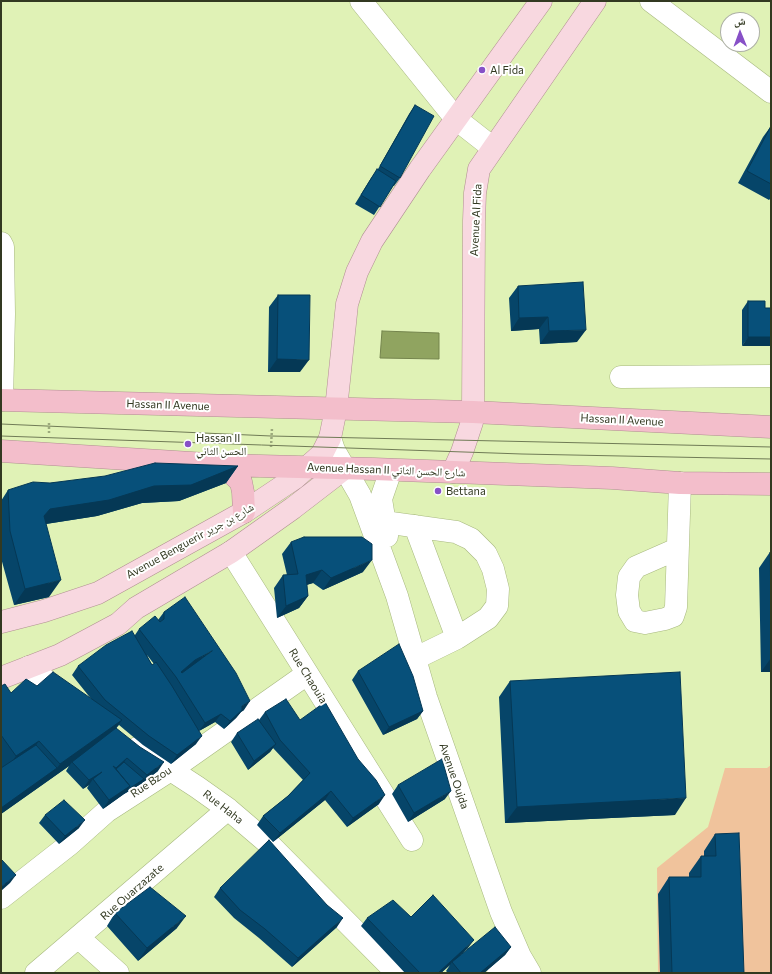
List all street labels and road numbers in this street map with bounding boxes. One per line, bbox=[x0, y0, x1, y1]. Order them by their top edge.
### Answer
street label: Avenue Al Fida bbox=[468, 183, 484, 257]
street label: Hassan II Avenue bbox=[126, 397, 210, 413]
street label: Hassan II Avenue bbox=[580, 411, 664, 429]
street label: Avenue Hassan II شارع الحسن الثاني bbox=[307, 461, 465, 479]
street label: Avenue Benguerir شارع بن جرير bbox=[124, 500, 256, 582]
street label: Rue Chaouia bbox=[286, 646, 330, 706]
street label: Avenue Oujda bbox=[437, 741, 471, 811]
street label: Rue Bzou bbox=[128, 763, 174, 801]
street label: Rue Haha bbox=[200, 787, 246, 827]
street label: Rue Ouarzazate bbox=[98, 861, 166, 923]

